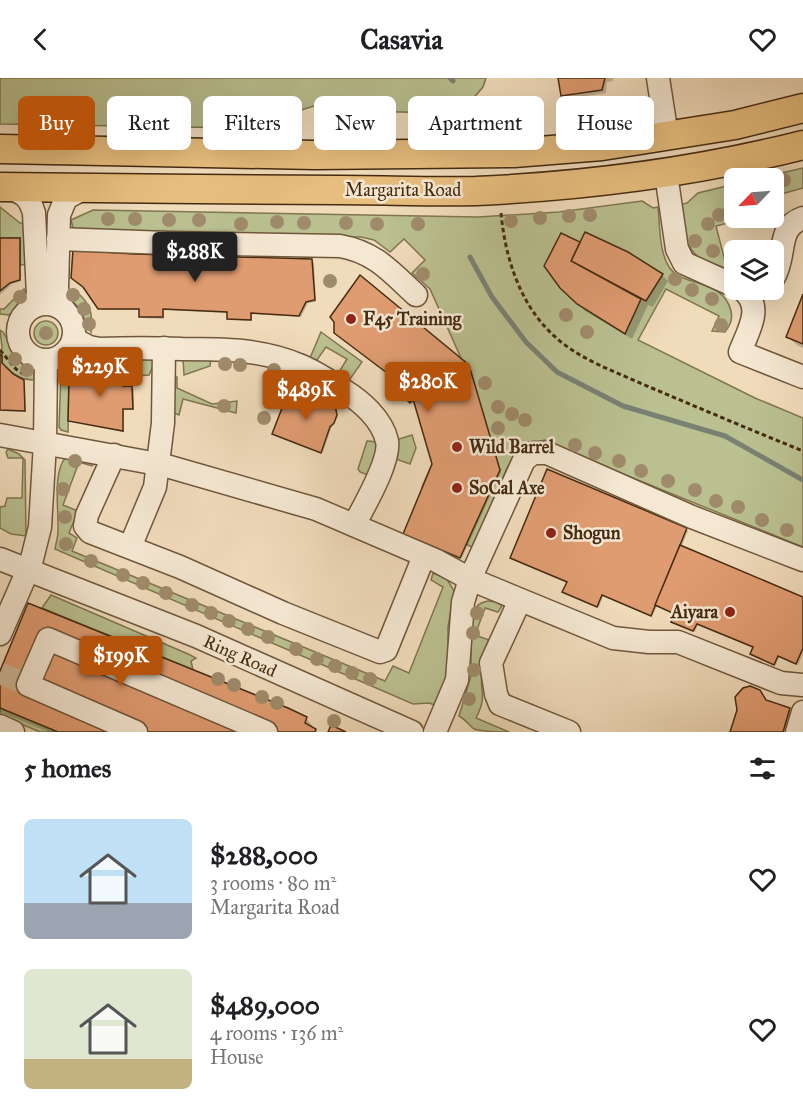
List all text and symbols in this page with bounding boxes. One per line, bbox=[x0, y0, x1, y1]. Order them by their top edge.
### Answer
icon: back bbox=[24, 23, 57, 56]
text: Casavia bbox=[360, 23, 443, 56]
icon: heart bbox=[746, 23, 779, 56]
chip: Buy bbox=[18, 96, 95, 150]
chip: Rent bbox=[107, 96, 191, 150]
chip: Filters bbox=[203, 96, 302, 150]
chip: New bbox=[314, 96, 396, 150]
chip: Apartment bbox=[408, 96, 544, 150]
chip: House bbox=[556, 96, 654, 150]
north arrow bbox=[724, 168, 784, 228]
map controls bbox=[724, 168, 784, 300]
street label: Margarita Road bbox=[345, 179, 461, 202]
pin: $288K bbox=[153, 232, 237, 283]
text: $288K bbox=[166, 239, 224, 263]
button: layers bbox=[724, 240, 784, 300]
place label: F45 Training bbox=[363, 308, 462, 331]
marker: F45 Training bbox=[344, 312, 358, 326]
pin: $229K bbox=[58, 347, 142, 398]
text: $229K bbox=[72, 354, 128, 378]
pin: $280K bbox=[386, 362, 470, 413]
text: $280K bbox=[399, 369, 457, 393]
pin: $489K bbox=[264, 370, 348, 421]
text: $489K bbox=[277, 377, 335, 401]
place label: Wild Barrel bbox=[469, 436, 555, 458]
marker: Wild Barrel bbox=[450, 440, 464, 454]
place label: SoCal Axe bbox=[469, 477, 545, 499]
marker: SoCal Axe bbox=[450, 481, 464, 495]
place label: Shogun bbox=[563, 522, 621, 545]
marker: Shogun bbox=[544, 526, 558, 540]
place label: Aiyara bbox=[670, 601, 718, 624]
marker: Aiyara bbox=[723, 605, 737, 619]
street label: Ring Road bbox=[199, 630, 280, 683]
pin: $199K bbox=[79, 636, 163, 687]
text: $199K bbox=[93, 643, 149, 667]
text: 5 homes bbox=[24, 752, 111, 784]
icon: filters bbox=[746, 752, 779, 785]
text: $288,000 bbox=[210, 839, 318, 871]
icon: home bbox=[72, 843, 144, 915]
icon: heart bbox=[746, 863, 779, 896]
text: 3 rooms · 80 m² bbox=[210, 871, 336, 895]
text: Margarita Road bbox=[210, 895, 340, 919]
text: $489,000 bbox=[210, 989, 320, 1021]
icon: home bbox=[72, 993, 144, 1065]
icon: heart bbox=[746, 1013, 779, 1046]
text: 4 rooms · 136 m² bbox=[210, 1021, 343, 1045]
text: House bbox=[210, 1045, 264, 1069]

